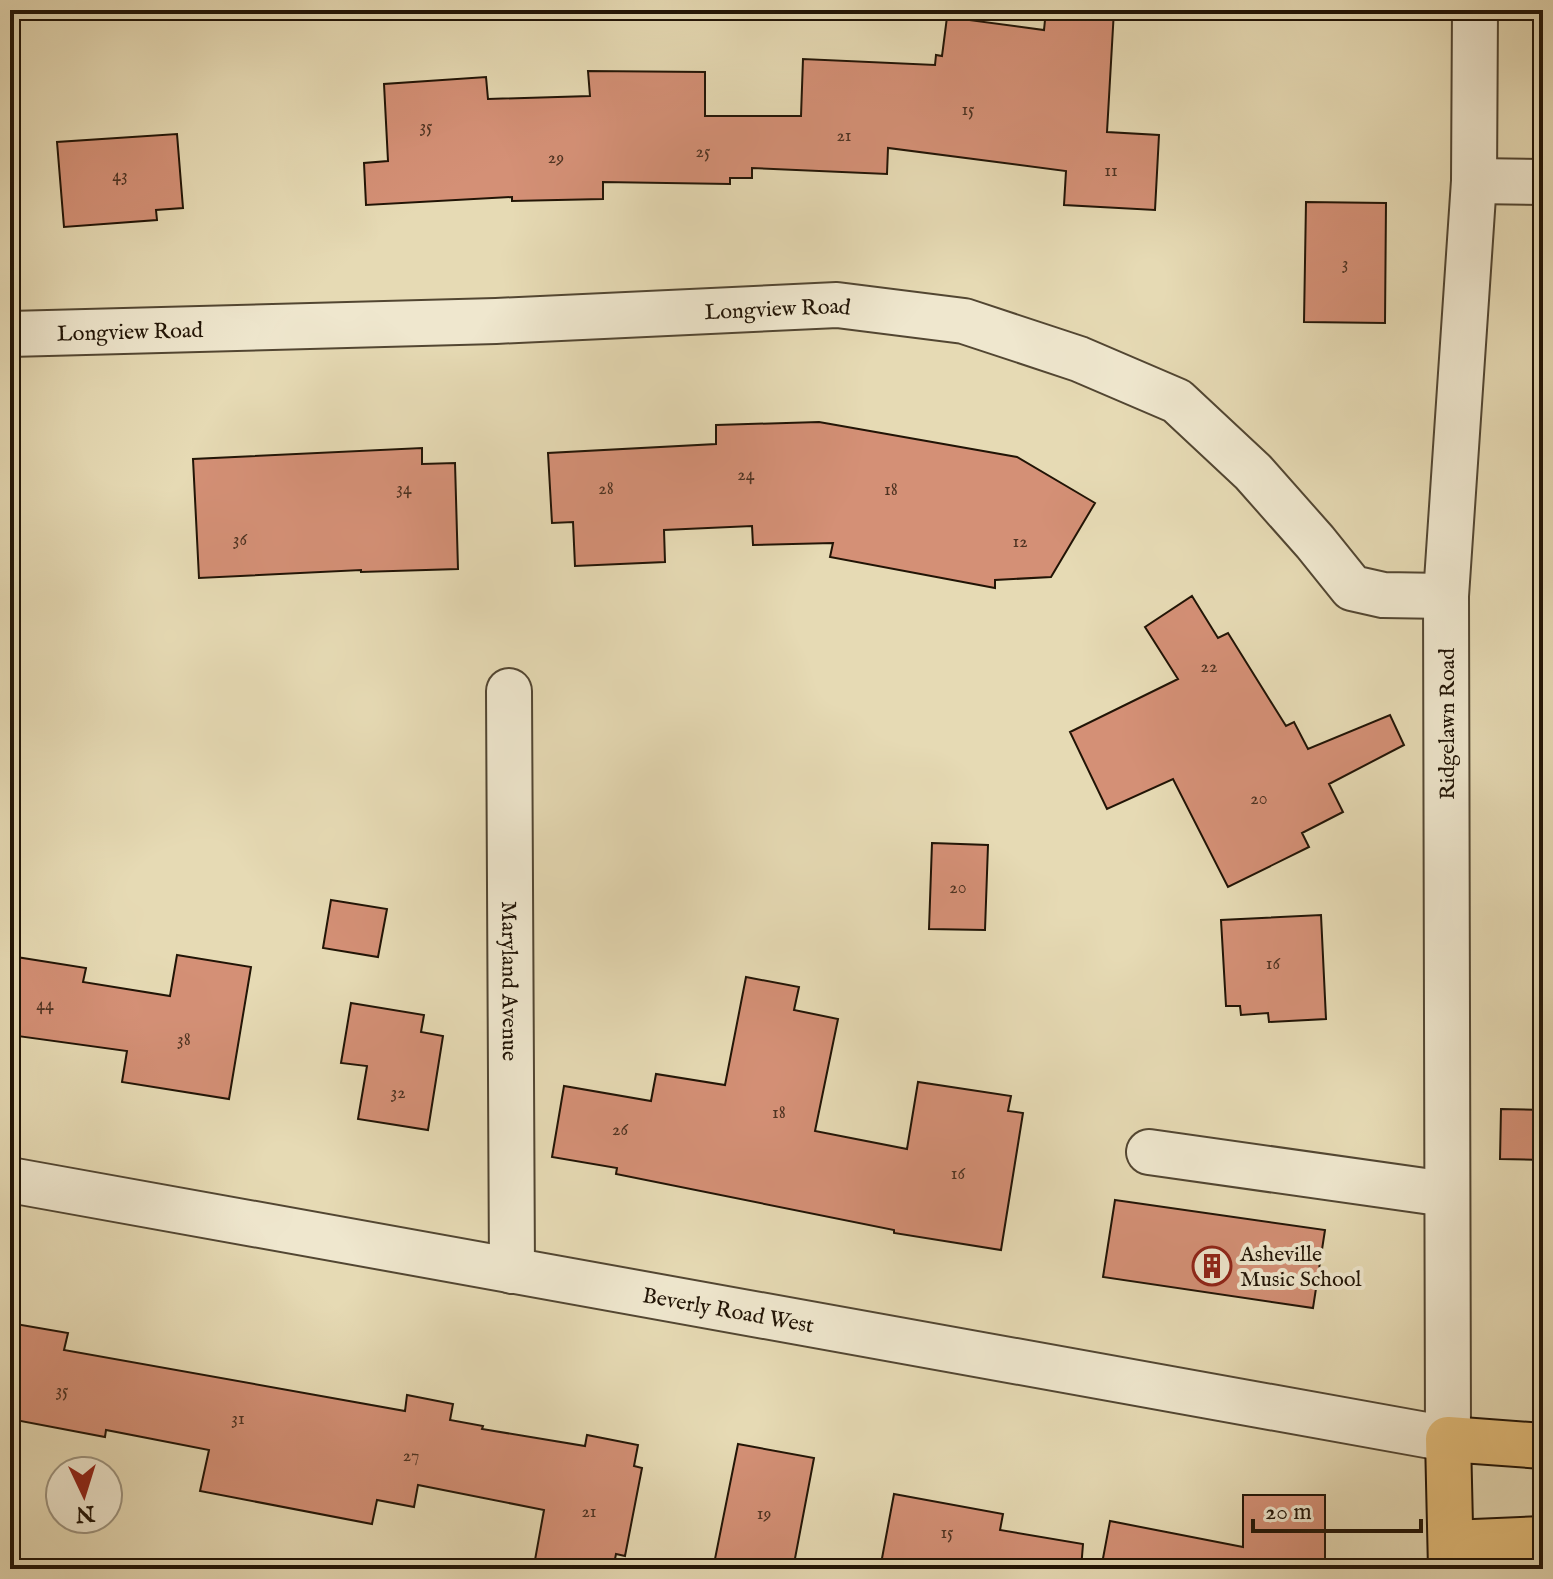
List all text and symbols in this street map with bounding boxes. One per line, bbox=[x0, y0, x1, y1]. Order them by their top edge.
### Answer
house number: 15 bbox=[961, 99, 975, 122]
house number: 35 bbox=[419, 116, 433, 139]
house number: 21 bbox=[836, 125, 852, 148]
house number: 25 bbox=[696, 141, 711, 164]
house number: 29 bbox=[548, 147, 564, 170]
house number: 11 bbox=[1104, 160, 1118, 183]
house number: 43 bbox=[112, 165, 128, 188]
house number: 3 bbox=[1342, 253, 1348, 276]
street label: Longview Road bbox=[704, 293, 852, 327]
street label: Longview Road bbox=[56, 317, 204, 349]
house number: 24 bbox=[737, 464, 755, 487]
house number: 34 bbox=[396, 478, 412, 501]
house number: 28 bbox=[598, 478, 614, 501]
house number: 18 bbox=[884, 479, 898, 502]
house number: 36 bbox=[233, 529, 248, 552]
house number: 12 bbox=[1012, 531, 1028, 554]
street label: Ridgelawn Road bbox=[1434, 648, 1462, 800]
house number: 22 bbox=[1201, 656, 1217, 679]
house number: 20 bbox=[1250, 788, 1268, 811]
house number: 20 bbox=[949, 877, 967, 900]
street label: Maryland Avenue bbox=[494, 901, 523, 1061]
house number: 16 bbox=[1266, 953, 1281, 976]
house number: 44 bbox=[36, 994, 54, 1017]
house number: 38 bbox=[177, 1029, 191, 1052]
house number: 32 bbox=[390, 1082, 406, 1105]
house number: 18 bbox=[772, 1102, 786, 1125]
house number: 26 bbox=[612, 1119, 628, 1142]
house number: 16 bbox=[951, 1163, 966, 1186]
place label: Asheville Music School bbox=[1239, 1241, 1362, 1294]
building icon: Asheville Music School bbox=[1191, 1245, 1233, 1287]
street label: Beverly Road West bbox=[640, 1282, 817, 1341]
house number: 35 bbox=[55, 1380, 69, 1403]
house number: 31 bbox=[231, 1408, 245, 1431]
house number: 27 bbox=[403, 1445, 419, 1468]
north arrow bbox=[44, 1455, 124, 1535]
scale bar bbox=[1253, 1483, 1421, 1533]
text: 20 m bbox=[1265, 1497, 1312, 1528]
text: N bbox=[75, 1498, 97, 1528]
house number: 21 bbox=[581, 1501, 597, 1524]
house number: 19 bbox=[757, 1503, 771, 1526]
house number: 15 bbox=[940, 1522, 954, 1545]

